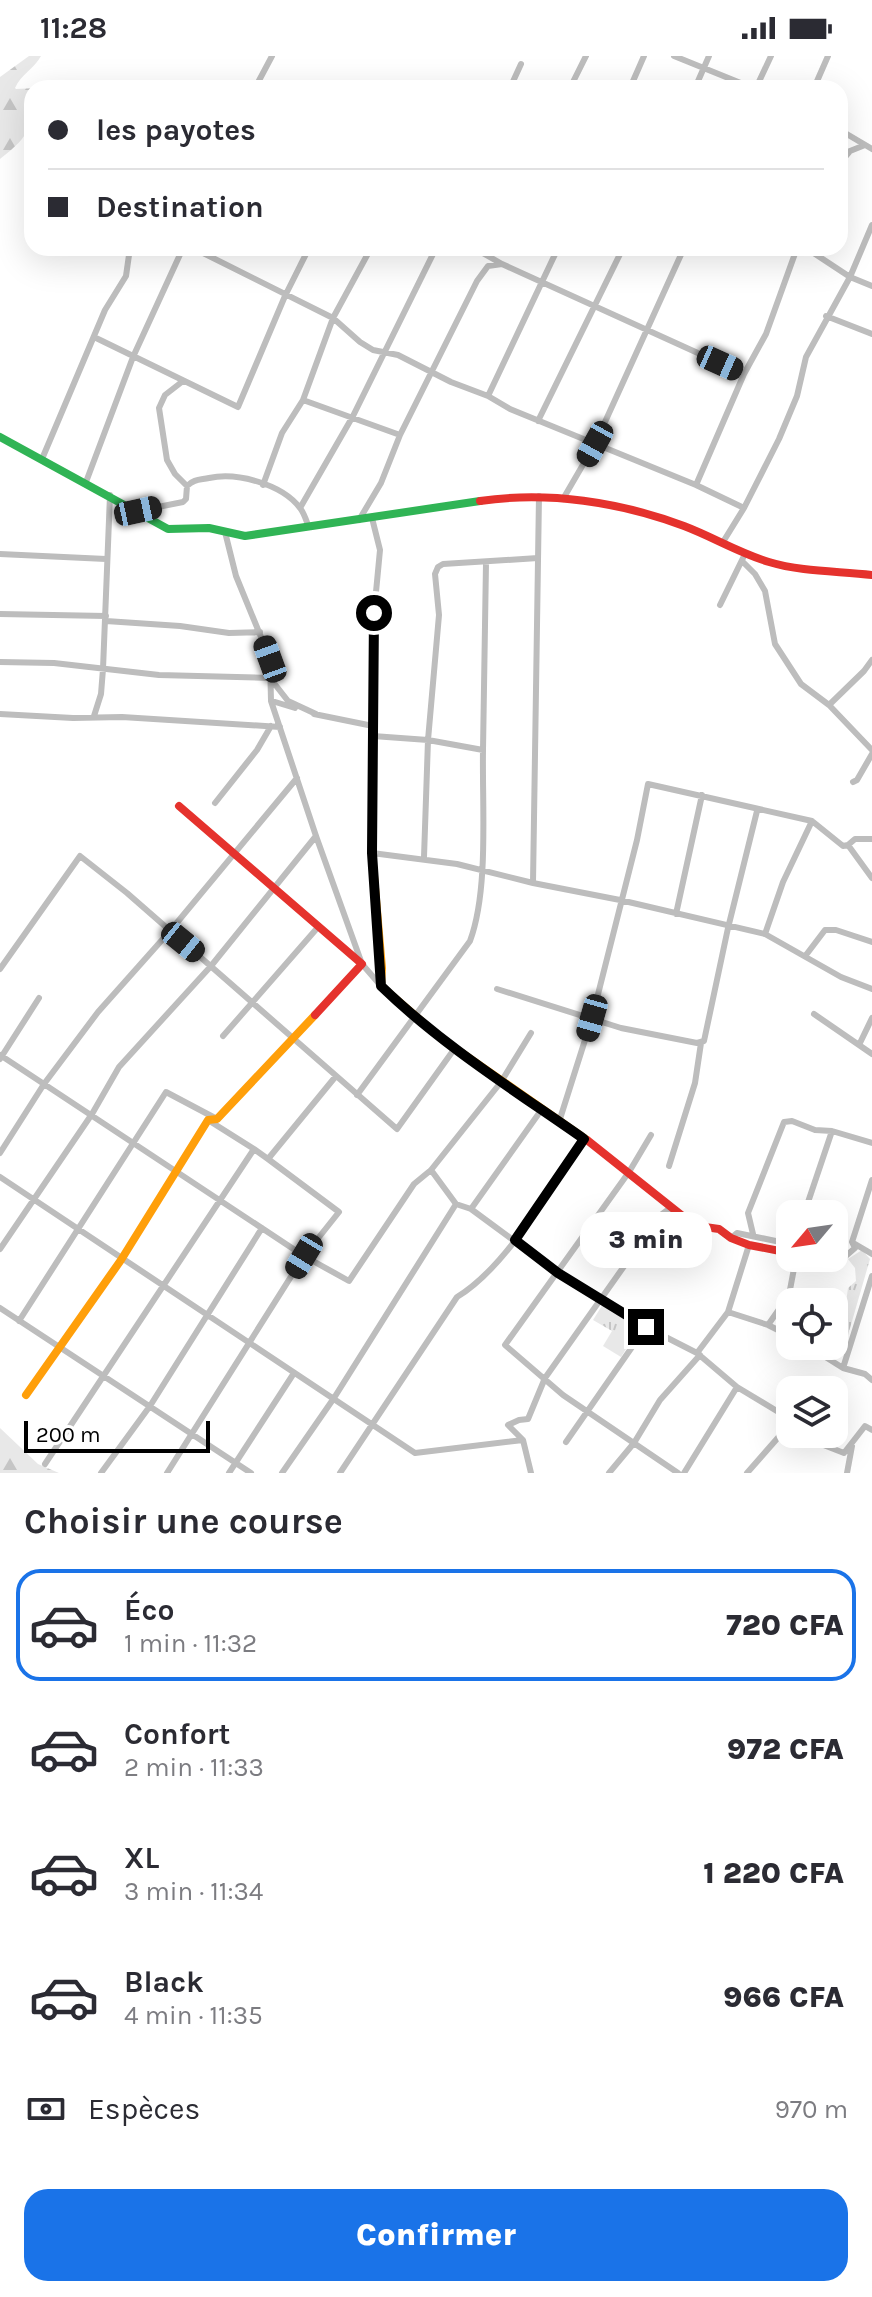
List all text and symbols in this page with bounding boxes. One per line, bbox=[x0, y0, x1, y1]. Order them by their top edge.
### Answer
text: 11:28 bbox=[40, 10, 107, 46]
text: les payotes bbox=[96, 112, 256, 148]
text: Destination bbox=[96, 189, 264, 225]
car bbox=[693, 342, 747, 384]
car bbox=[573, 417, 617, 471]
car bbox=[112, 494, 164, 528]
route start bbox=[356, 595, 392, 631]
car bbox=[251, 632, 289, 686]
car bbox=[157, 918, 209, 966]
car bbox=[574, 992, 610, 1044]
north arrow bbox=[776, 1200, 848, 1272]
map controls bbox=[776, 1200, 848, 1448]
callout: 3 min bbox=[580, 1211, 712, 1267]
text: 3 min bbox=[608, 1224, 684, 1255]
car bbox=[281, 1229, 327, 1283]
button: locate bbox=[776, 1288, 848, 1360]
route end bbox=[628, 1309, 664, 1345]
button: layers bbox=[776, 1376, 848, 1448]
scale bar bbox=[24, 1417, 210, 1453]
text: 200 m bbox=[36, 1422, 101, 1448]
text: Choisir une course bbox=[24, 1500, 343, 1542]
icon: car bbox=[28, 1589, 100, 1661]
text: Éco bbox=[124, 1592, 174, 1628]
text: 720 CFA bbox=[726, 1607, 844, 1643]
text: 1 min · 11:32 bbox=[124, 1628, 257, 1659]
icon: car bbox=[28, 1713, 100, 1785]
text: Confort bbox=[124, 1716, 230, 1752]
text: 972 CFA bbox=[727, 1731, 844, 1767]
text: 2 min · 11:33 bbox=[124, 1752, 264, 1783]
icon: car bbox=[28, 1837, 100, 1909]
text: XL bbox=[124, 1840, 159, 1876]
text: 1 220 CFA bbox=[703, 1855, 844, 1891]
text: 3 min · 11:34 bbox=[124, 1876, 263, 1907]
icon: car bbox=[28, 1961, 100, 2033]
text: Black bbox=[124, 1964, 204, 2000]
text: 966 CFA bbox=[723, 1979, 844, 2015]
text: 4 min · 11:35 bbox=[124, 2000, 263, 2031]
icon: cash bbox=[24, 2087, 68, 2131]
text: Espèces bbox=[88, 2091, 200, 2127]
text: 970 m bbox=[775, 2094, 848, 2125]
button: Confirmer bbox=[24, 2189, 848, 2281]

